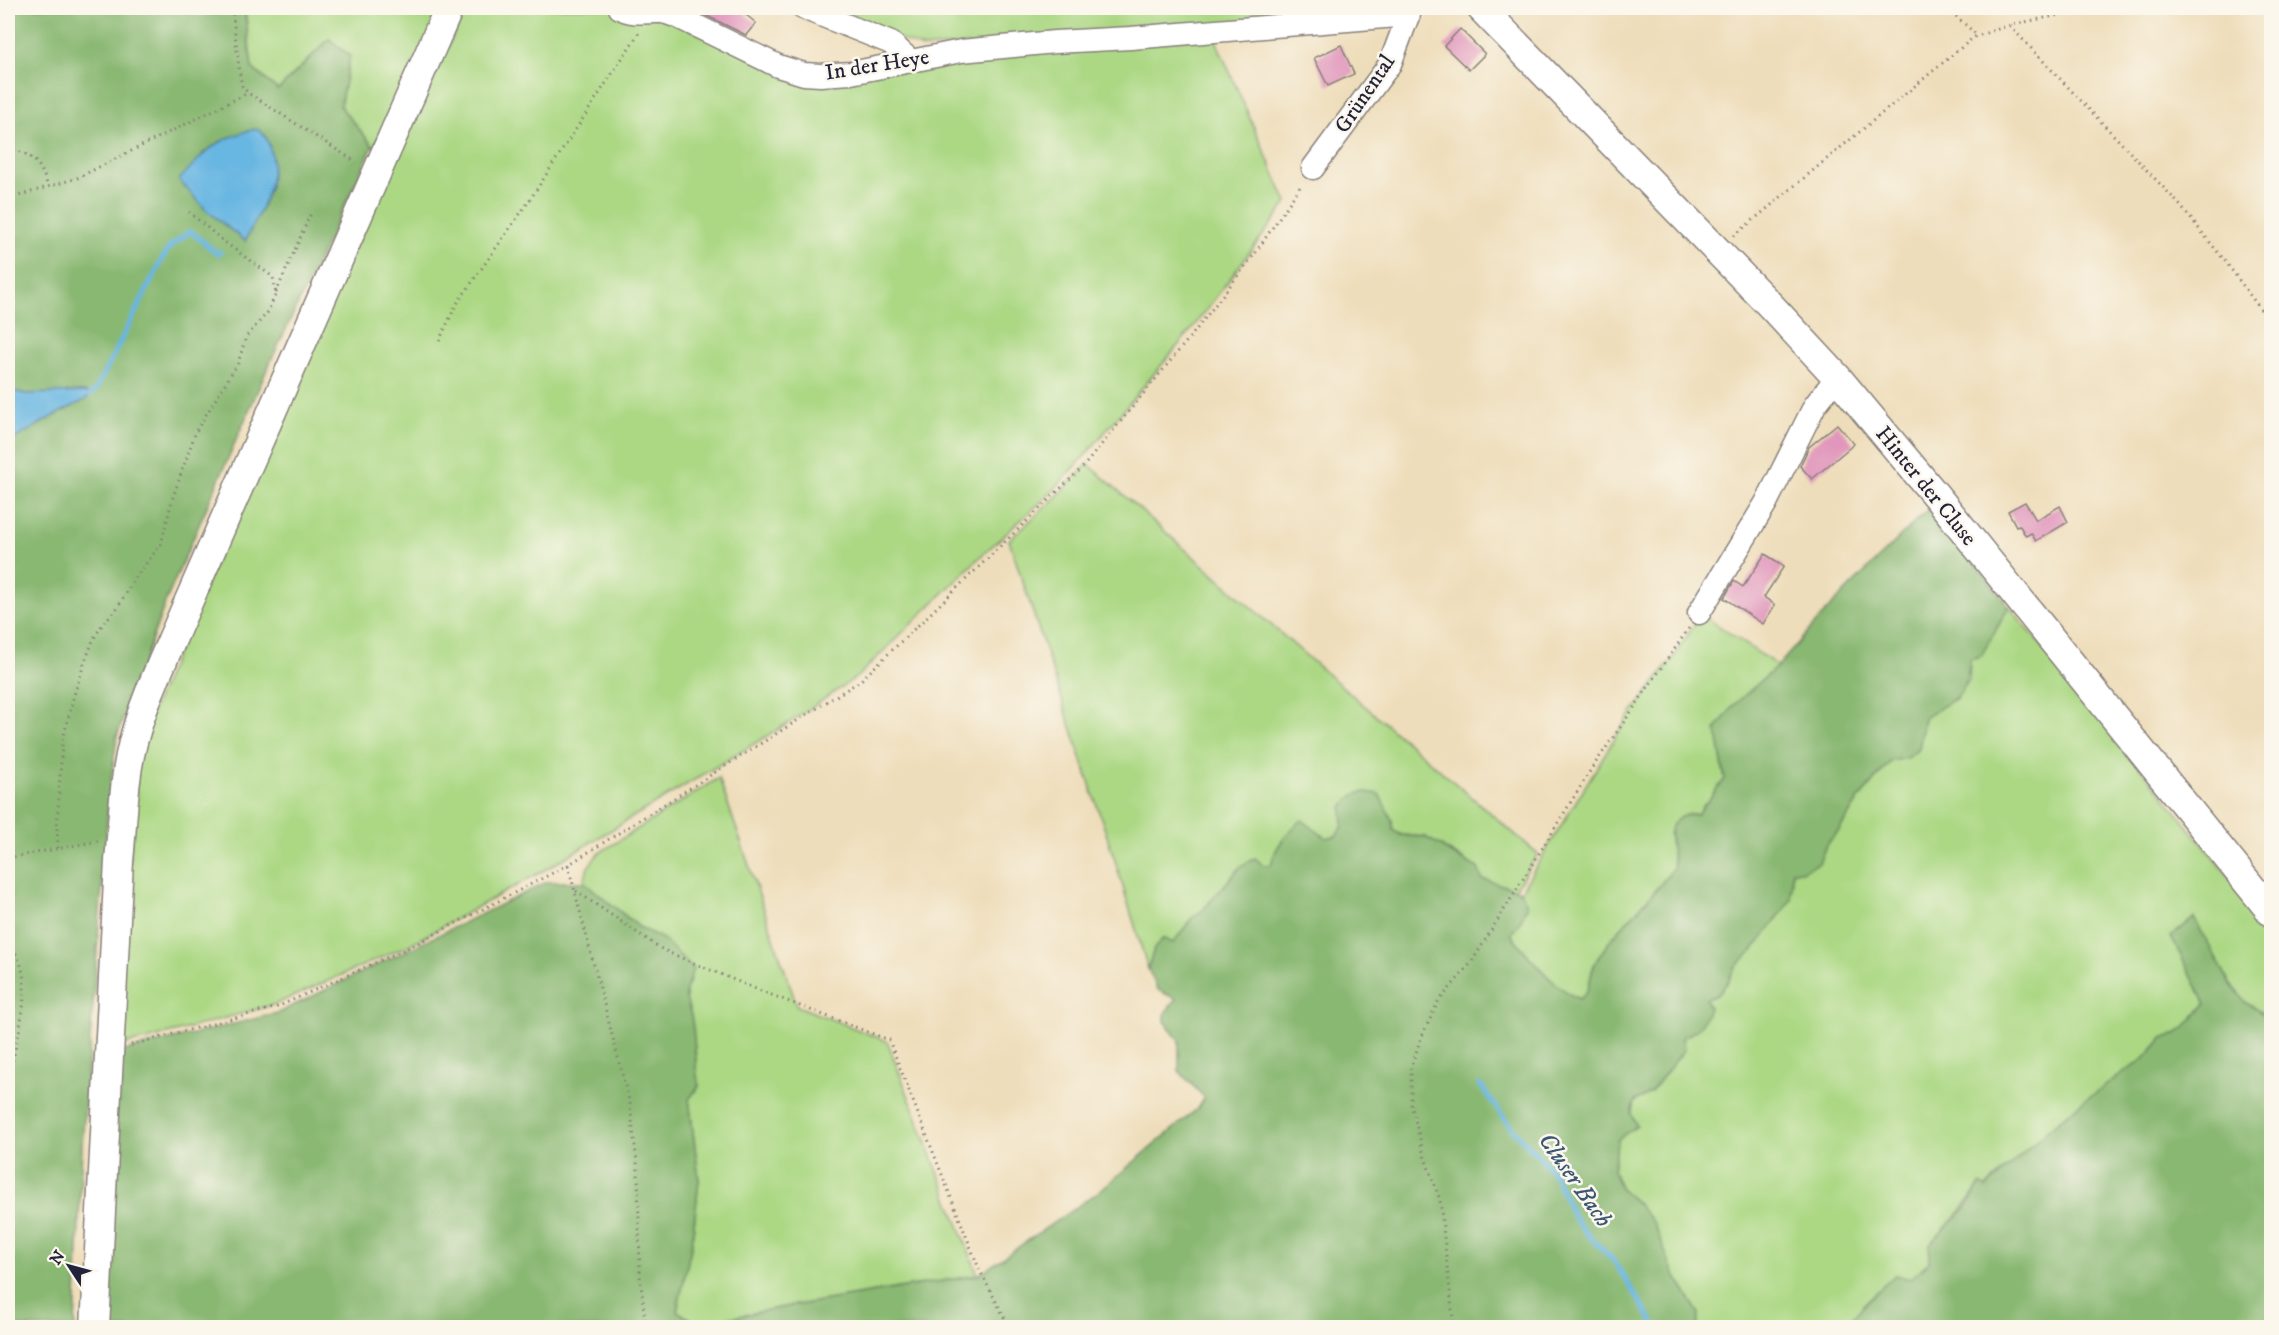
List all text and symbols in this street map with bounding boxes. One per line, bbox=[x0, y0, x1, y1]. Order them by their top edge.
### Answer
street label: In der Heye bbox=[823, 43, 931, 87]
street label: Grünental bbox=[1329, 49, 1401, 138]
street label: Hinter der Cluse bbox=[1870, 421, 1982, 551]
water label: Cluser Bach bbox=[1532, 1127, 1619, 1233]
north arrow bbox=[39, 1236, 99, 1296]
text: N bbox=[46, 1247, 70, 1269]

